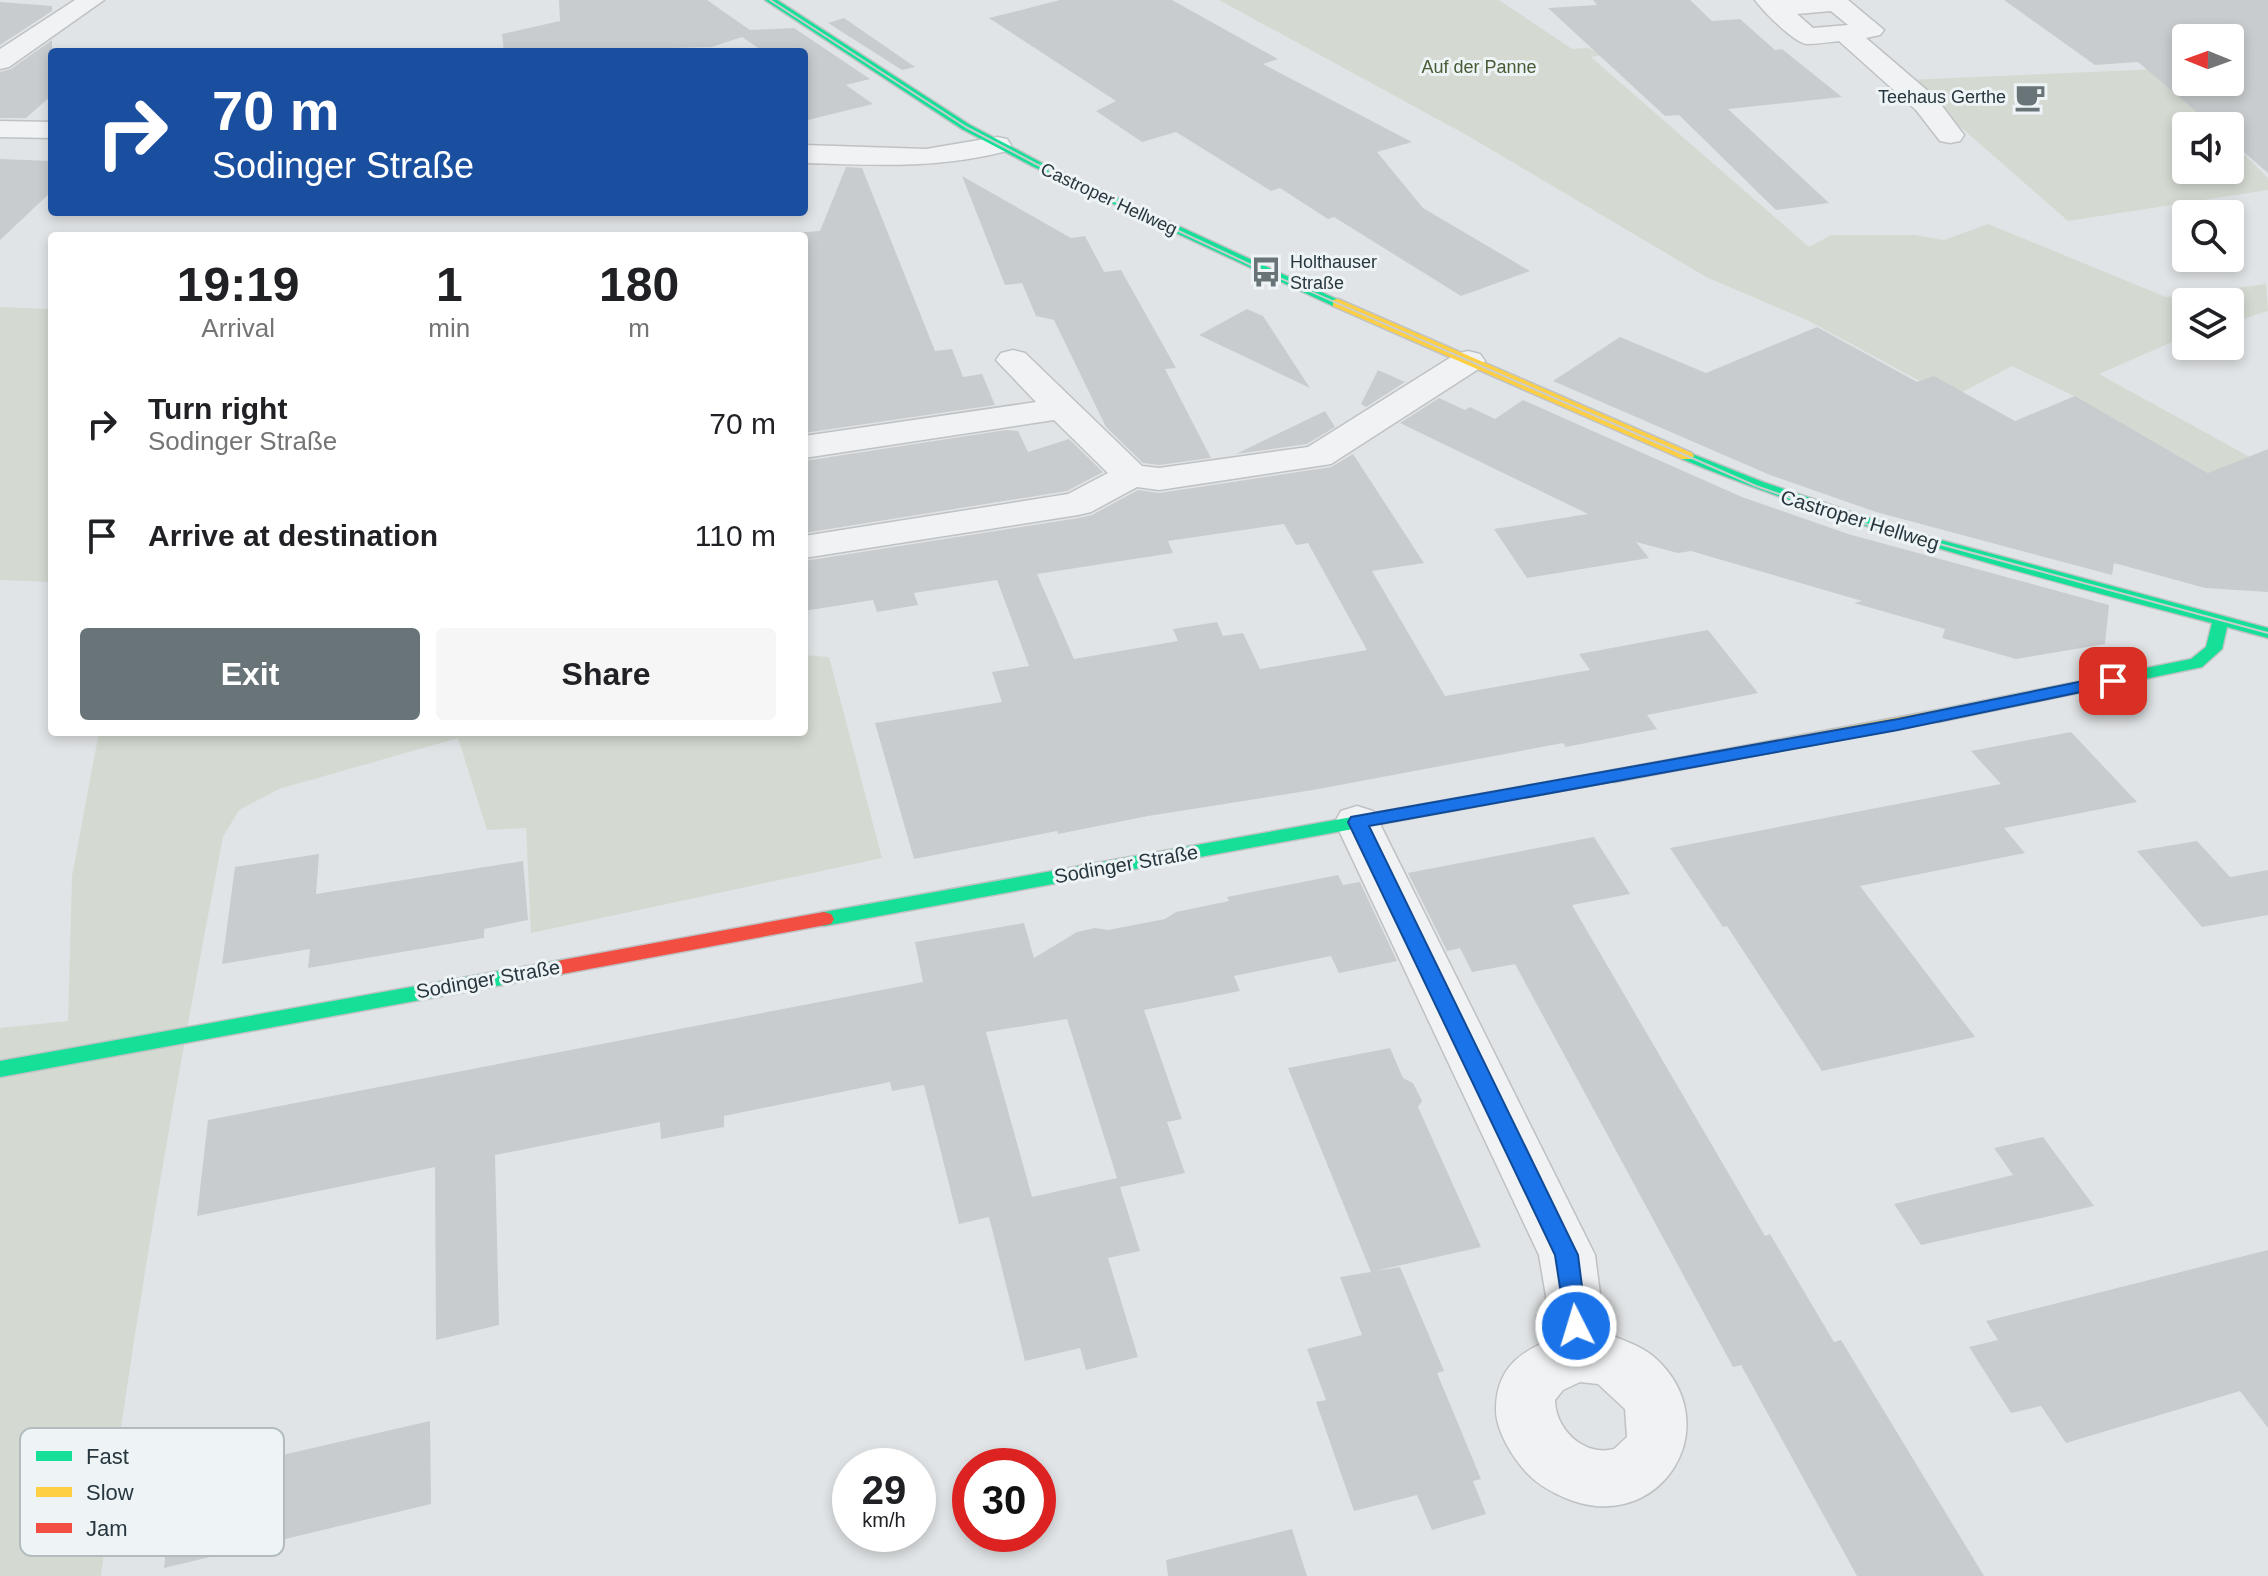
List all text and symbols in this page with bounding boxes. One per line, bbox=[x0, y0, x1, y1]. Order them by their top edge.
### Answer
north arrow bbox=[2172, 24, 2244, 96]
map controls bbox=[2172, 24, 2244, 360]
park label: Auf der Panne bbox=[1421, 57, 1537, 77]
text: 70 m bbox=[212, 79, 340, 142]
icon: right bbox=[80, 80, 184, 184]
cafe icon: Teehaus Gerthe bbox=[2013, 80, 2047, 114]
place label: Teehaus Gerthe bbox=[1878, 87, 2006, 107]
button: sound bbox=[2172, 112, 2244, 184]
text: Sodinger Straße bbox=[212, 145, 474, 186]
street label: Castroper Hellweg bbox=[1038, 159, 1180, 239]
button: search bbox=[2172, 200, 2244, 272]
place label: Holthauser Straße bbox=[1290, 252, 1377, 293]
bus stop icon: Holthauser Straße bbox=[1249, 255, 1283, 289]
text: 19:19 bbox=[177, 258, 300, 311]
text: 1 bbox=[436, 258, 463, 311]
text: 180 bbox=[599, 258, 679, 311]
button: layers bbox=[2172, 288, 2244, 360]
text: Arrival bbox=[201, 313, 275, 343]
text: min bbox=[428, 313, 470, 343]
text: m bbox=[628, 313, 650, 343]
text: Turn right bbox=[148, 392, 287, 425]
icon: right bbox=[80, 402, 124, 446]
text: 70 m bbox=[709, 407, 776, 440]
text: Sodinger Straße bbox=[148, 426, 337, 456]
street label: Castroper Hellweg bbox=[1778, 485, 1942, 555]
icon: arrive bbox=[80, 514, 124, 558]
text: Arrive at destination bbox=[148, 519, 438, 552]
text: 110 m bbox=[695, 519, 776, 552]
button: Exit bbox=[80, 628, 420, 720]
button: Share bbox=[436, 628, 776, 720]
pin bbox=[2079, 647, 2147, 715]
icon: arrive bbox=[2091, 659, 2135, 703]
street label: Sodinger Straße bbox=[1052, 841, 1200, 887]
street label: Sodinger Straße bbox=[414, 956, 562, 1002]
position arrow bbox=[1534, 1284, 1618, 1368]
legend bbox=[20, 1428, 284, 1556]
text: Fast bbox=[86, 1444, 129, 1469]
speed limit sign: 30 bbox=[952, 1448, 1056, 1552]
text: 29 bbox=[862, 1468, 906, 1512]
text: Slow bbox=[86, 1480, 134, 1505]
text: km/h bbox=[862, 1509, 906, 1531]
text: Jam bbox=[86, 1516, 128, 1541]

